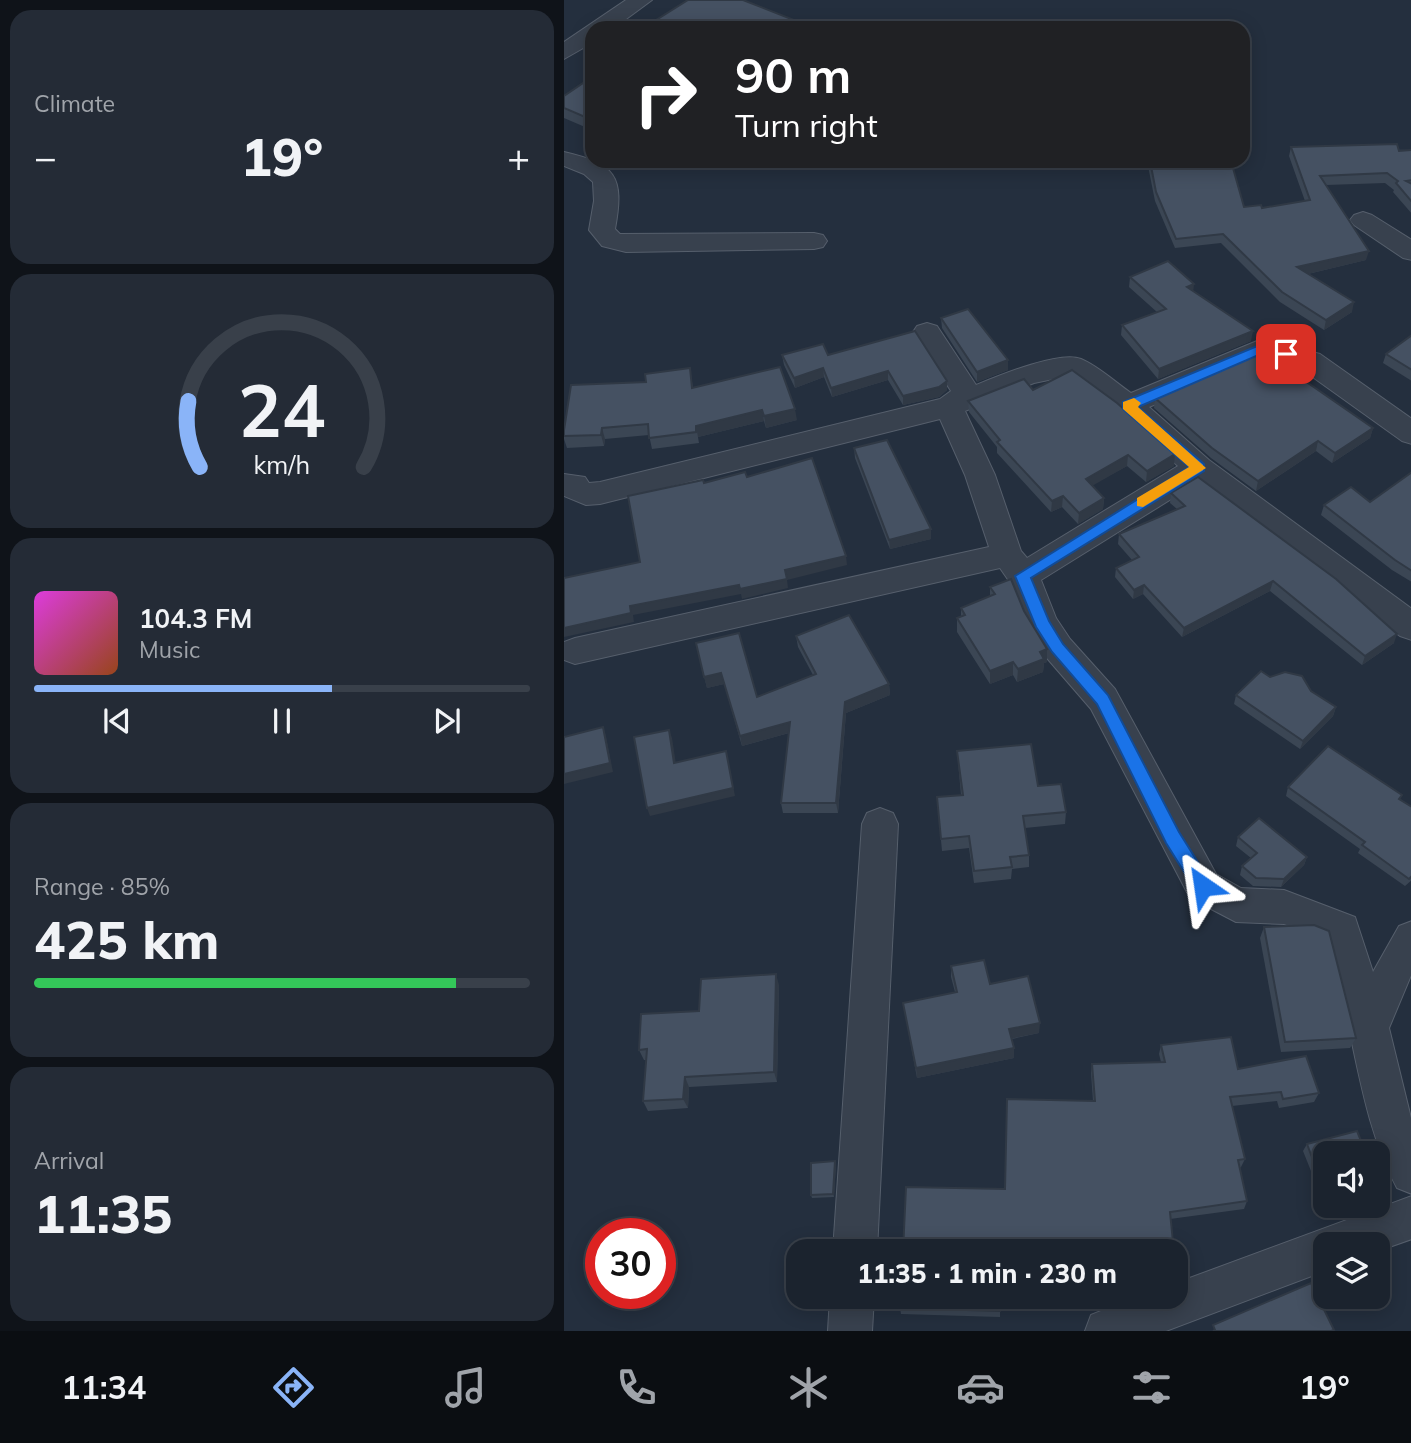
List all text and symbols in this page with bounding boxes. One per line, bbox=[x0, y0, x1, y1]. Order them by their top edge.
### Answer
text: 90 m bbox=[735, 44, 851, 105]
icon: right bbox=[620, 49, 711, 140]
text: Climate bbox=[34, 89, 115, 118]
text: Turn right bbox=[735, 105, 878, 145]
text: 19° bbox=[241, 124, 323, 189]
text: − bbox=[34, 133, 57, 181]
text: + bbox=[507, 133, 530, 181]
pin bbox=[1256, 324, 1316, 384]
icon: arrive bbox=[1267, 335, 1305, 373]
text: 24 bbox=[238, 365, 326, 456]
text: km/h bbox=[254, 449, 310, 480]
text: 104.3 FM bbox=[139, 602, 252, 635]
text: Music bbox=[139, 635, 200, 664]
icon: previous bbox=[98, 702, 136, 740]
icon: pause bbox=[263, 702, 301, 740]
icon: next bbox=[428, 702, 466, 740]
position arrow bbox=[1166, 849, 1240, 923]
text: Range · 85% bbox=[34, 872, 170, 901]
text: 425 km bbox=[34, 907, 219, 972]
map controls bbox=[1313, 1141, 1390, 1309]
button: sound bbox=[1313, 1141, 1390, 1218]
text: Arrival bbox=[34, 1146, 104, 1175]
text: 11:35 bbox=[34, 1181, 172, 1246]
speed limit sign: 30 bbox=[585, 1218, 676, 1309]
button: layers bbox=[1313, 1232, 1390, 1309]
text: 11:35 · 1 min · 230 m bbox=[857, 1257, 1117, 1290]
icon: directions bbox=[269, 1363, 318, 1412]
icon: music bbox=[441, 1363, 490, 1412]
icon: phone bbox=[612, 1363, 661, 1412]
icon: climate bbox=[784, 1363, 833, 1412]
icon: car bbox=[956, 1363, 1005, 1412]
icon: filters bbox=[1127, 1363, 1176, 1412]
text: 11:34 bbox=[61, 1367, 146, 1407]
text: 19° bbox=[1299, 1367, 1350, 1407]

